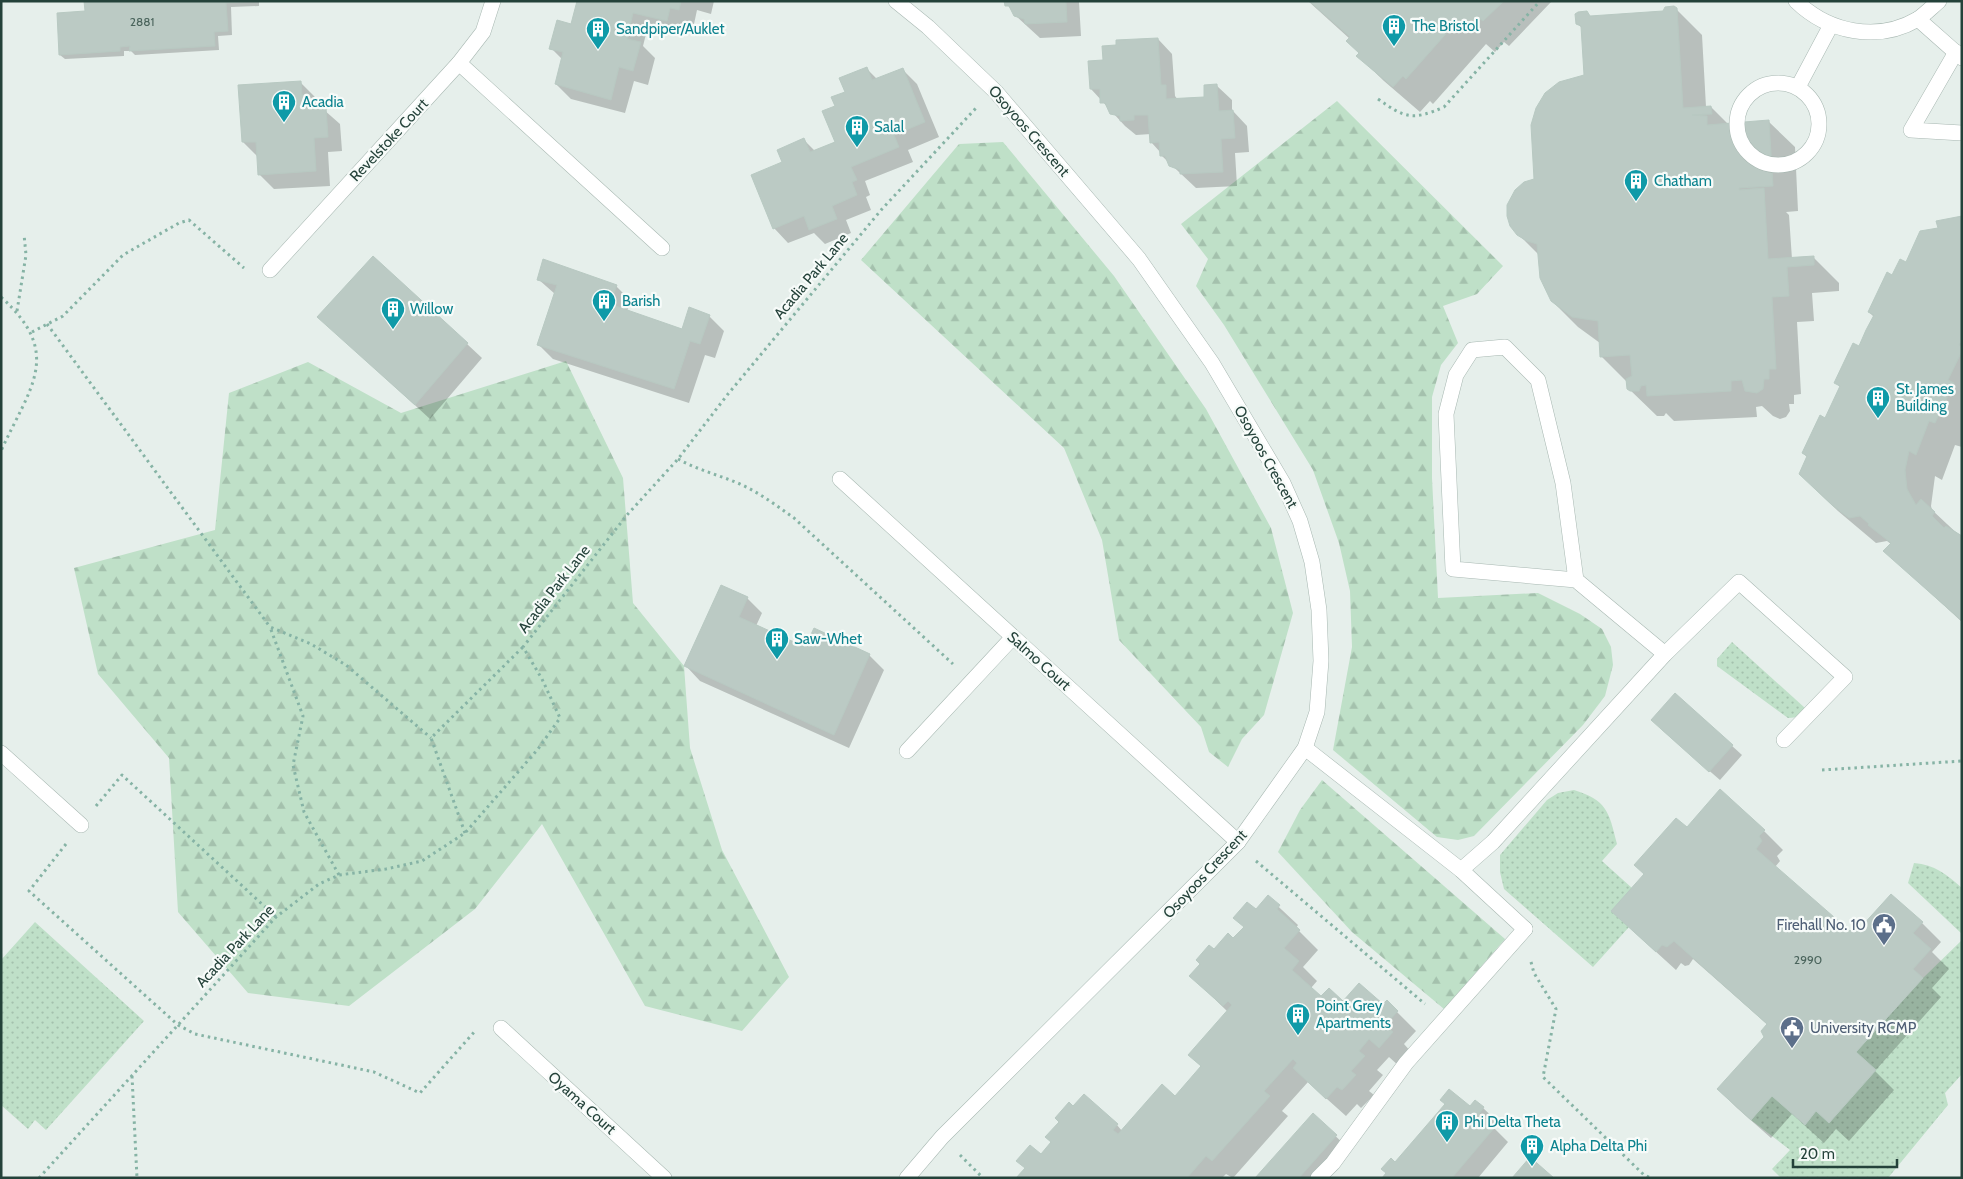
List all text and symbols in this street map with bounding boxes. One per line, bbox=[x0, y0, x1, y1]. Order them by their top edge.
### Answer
building icon: The Bristol bbox=[1381, 13, 1407, 47]
house number: 2881 bbox=[130, 14, 154, 29]
building icon: Sandpiper/Auklet bbox=[585, 16, 611, 50]
place label: The Bristol bbox=[1412, 17, 1479, 35]
place label: Sandpiper/Auklet bbox=[616, 20, 724, 38]
street label: Osoyoos Crescent bbox=[985, 82, 1073, 180]
building icon: Acadia bbox=[271, 89, 297, 123]
place label: Acadia bbox=[302, 93, 345, 111]
street label: Revelstoke Court bbox=[346, 95, 432, 185]
building icon: Salal bbox=[844, 114, 870, 148]
place label: Salal bbox=[874, 118, 905, 136]
building icon: Chatham bbox=[1623, 168, 1649, 202]
place label: Chatham bbox=[1654, 172, 1712, 190]
street label: Acadia Park Lane bbox=[770, 229, 852, 323]
building icon: Barish bbox=[591, 288, 617, 322]
place label: Barish bbox=[622, 292, 660, 310]
building icon: Willow bbox=[380, 296, 406, 330]
place label: Willow bbox=[410, 300, 453, 318]
place label: St. James Building bbox=[1896, 380, 1954, 415]
building icon: St. James Building bbox=[1865, 385, 1891, 419]
street label: Osoyoos Crescent bbox=[1230, 403, 1302, 511]
street label: Acadia Park Lane bbox=[514, 541, 594, 636]
building icon: Saw-Whet bbox=[764, 626, 790, 660]
street label: Salmo Court bbox=[1004, 628, 1074, 694]
place label: Saw-Whet bbox=[794, 630, 862, 648]
street label: Osoyoos Crescent bbox=[1159, 826, 1251, 922]
street label: Acadia Park Lane bbox=[192, 901, 278, 991]
public building icon: Firehall No. 10 bbox=[1871, 912, 1897, 946]
place label: Firehall No. 10 bbox=[1777, 916, 1866, 934]
house number: 2990 bbox=[1794, 952, 1822, 967]
place label: Point Grey Apartments bbox=[1316, 997, 1391, 1032]
building icon: Point Grey Apartments bbox=[1285, 1002, 1311, 1036]
public building icon: University RCMP bbox=[1779, 1015, 1805, 1049]
place label: University RCMP bbox=[1810, 1019, 1917, 1037]
street label: Oyama Court bbox=[544, 1068, 620, 1138]
building icon: Phi Delta Theta bbox=[1434, 1109, 1460, 1143]
place label: Phi Delta Theta bbox=[1464, 1113, 1562, 1131]
building icon: Alpha Delta Phi bbox=[1519, 1133, 1545, 1167]
scale bar bbox=[1793, 1136, 1897, 1168]
place label: Alpha Delta Phi bbox=[1550, 1137, 1647, 1155]
text: 20 m bbox=[1800, 1145, 1835, 1163]

